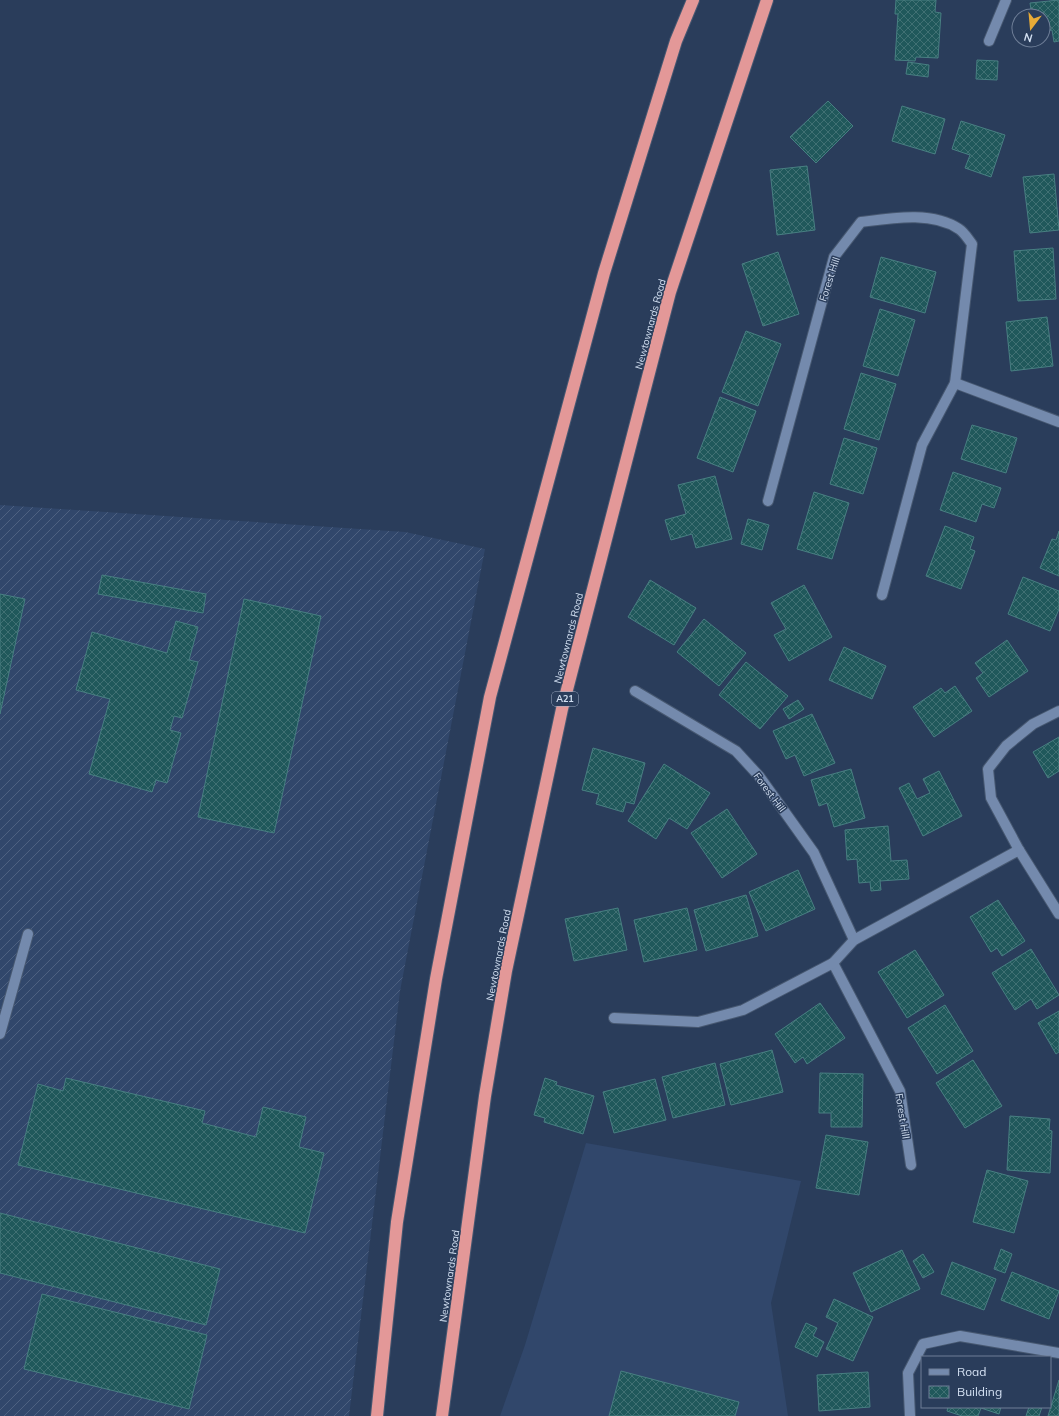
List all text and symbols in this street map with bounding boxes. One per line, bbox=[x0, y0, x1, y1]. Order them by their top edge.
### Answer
north arrow bbox=[1011, 8, 1051, 48]
text: N bbox=[1022, 30, 1034, 45]
street label: Forest Hill bbox=[816, 255, 843, 303]
street label: Newtownards Road bbox=[632, 278, 669, 371]
street label: Newtownards Road bbox=[551, 591, 586, 685]
road number: A21 bbox=[552, 692, 578, 706]
street label: Forest Hill bbox=[751, 770, 789, 815]
street label: Newtownards Road bbox=[483, 908, 514, 1002]
street label: Forest Hill bbox=[892, 1092, 913, 1140]
street label: Newtownards Road bbox=[437, 1229, 462, 1323]
legend bbox=[921, 1356, 1051, 1408]
text: Road bbox=[957, 1364, 986, 1379]
text: Building bbox=[957, 1384, 1002, 1399]

